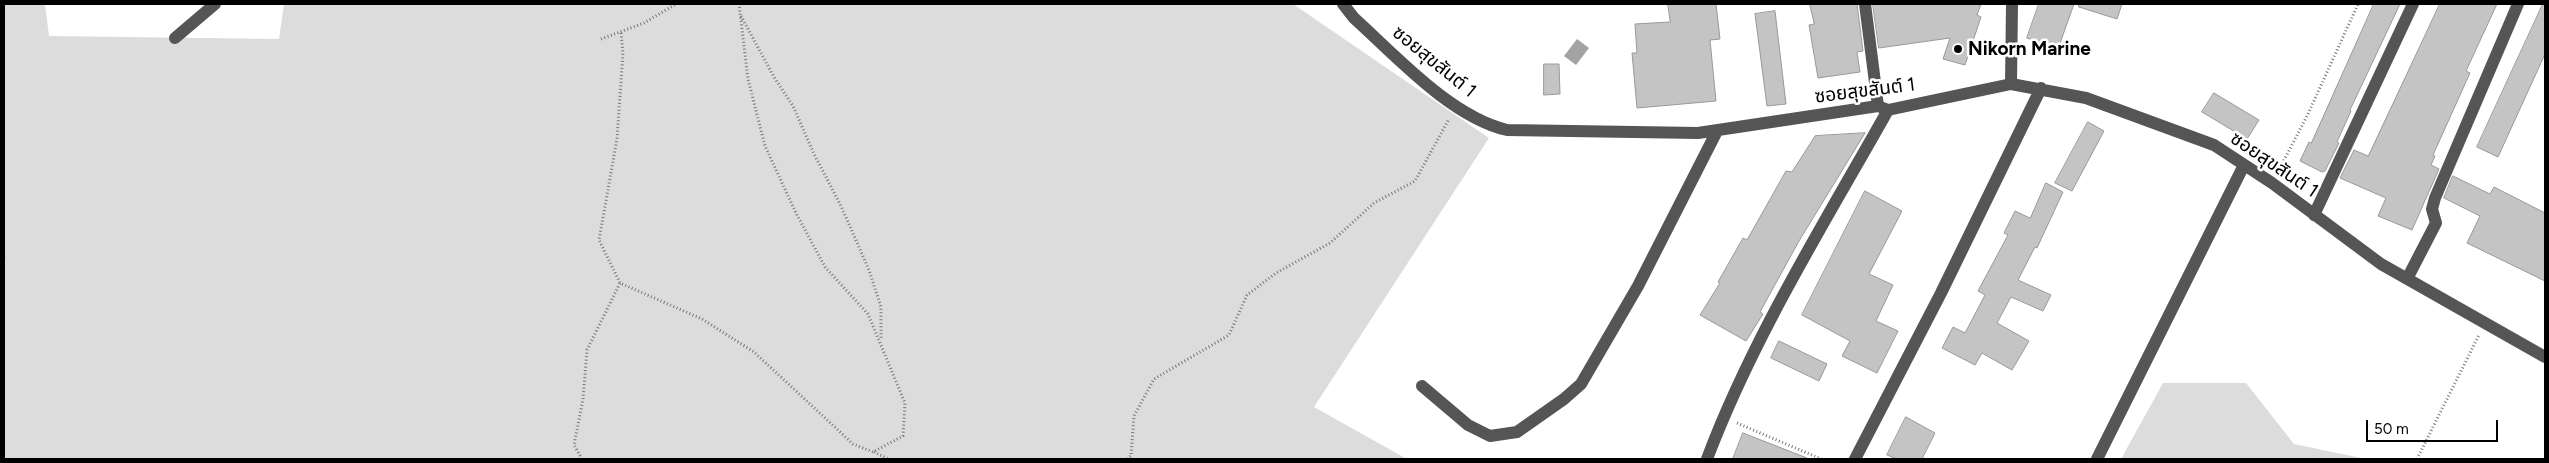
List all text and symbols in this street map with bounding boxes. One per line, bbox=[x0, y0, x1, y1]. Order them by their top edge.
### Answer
street label: ซอยสุขสันต์ 1 bbox=[1388, 21, 1480, 103]
place label: Nikorn Marine bbox=[1968, 38, 2091, 60]
marker: Nikorn Marine bbox=[1952, 43, 1964, 55]
street label: ซอยสุขสันต์ 1 bbox=[1813, 74, 1917, 108]
street label: ซอยสุขสันต์ 1 bbox=[2226, 127, 2322, 203]
scale bar bbox=[2369, 410, 2502, 442]
text: 50 m bbox=[2374, 420, 2409, 438]

